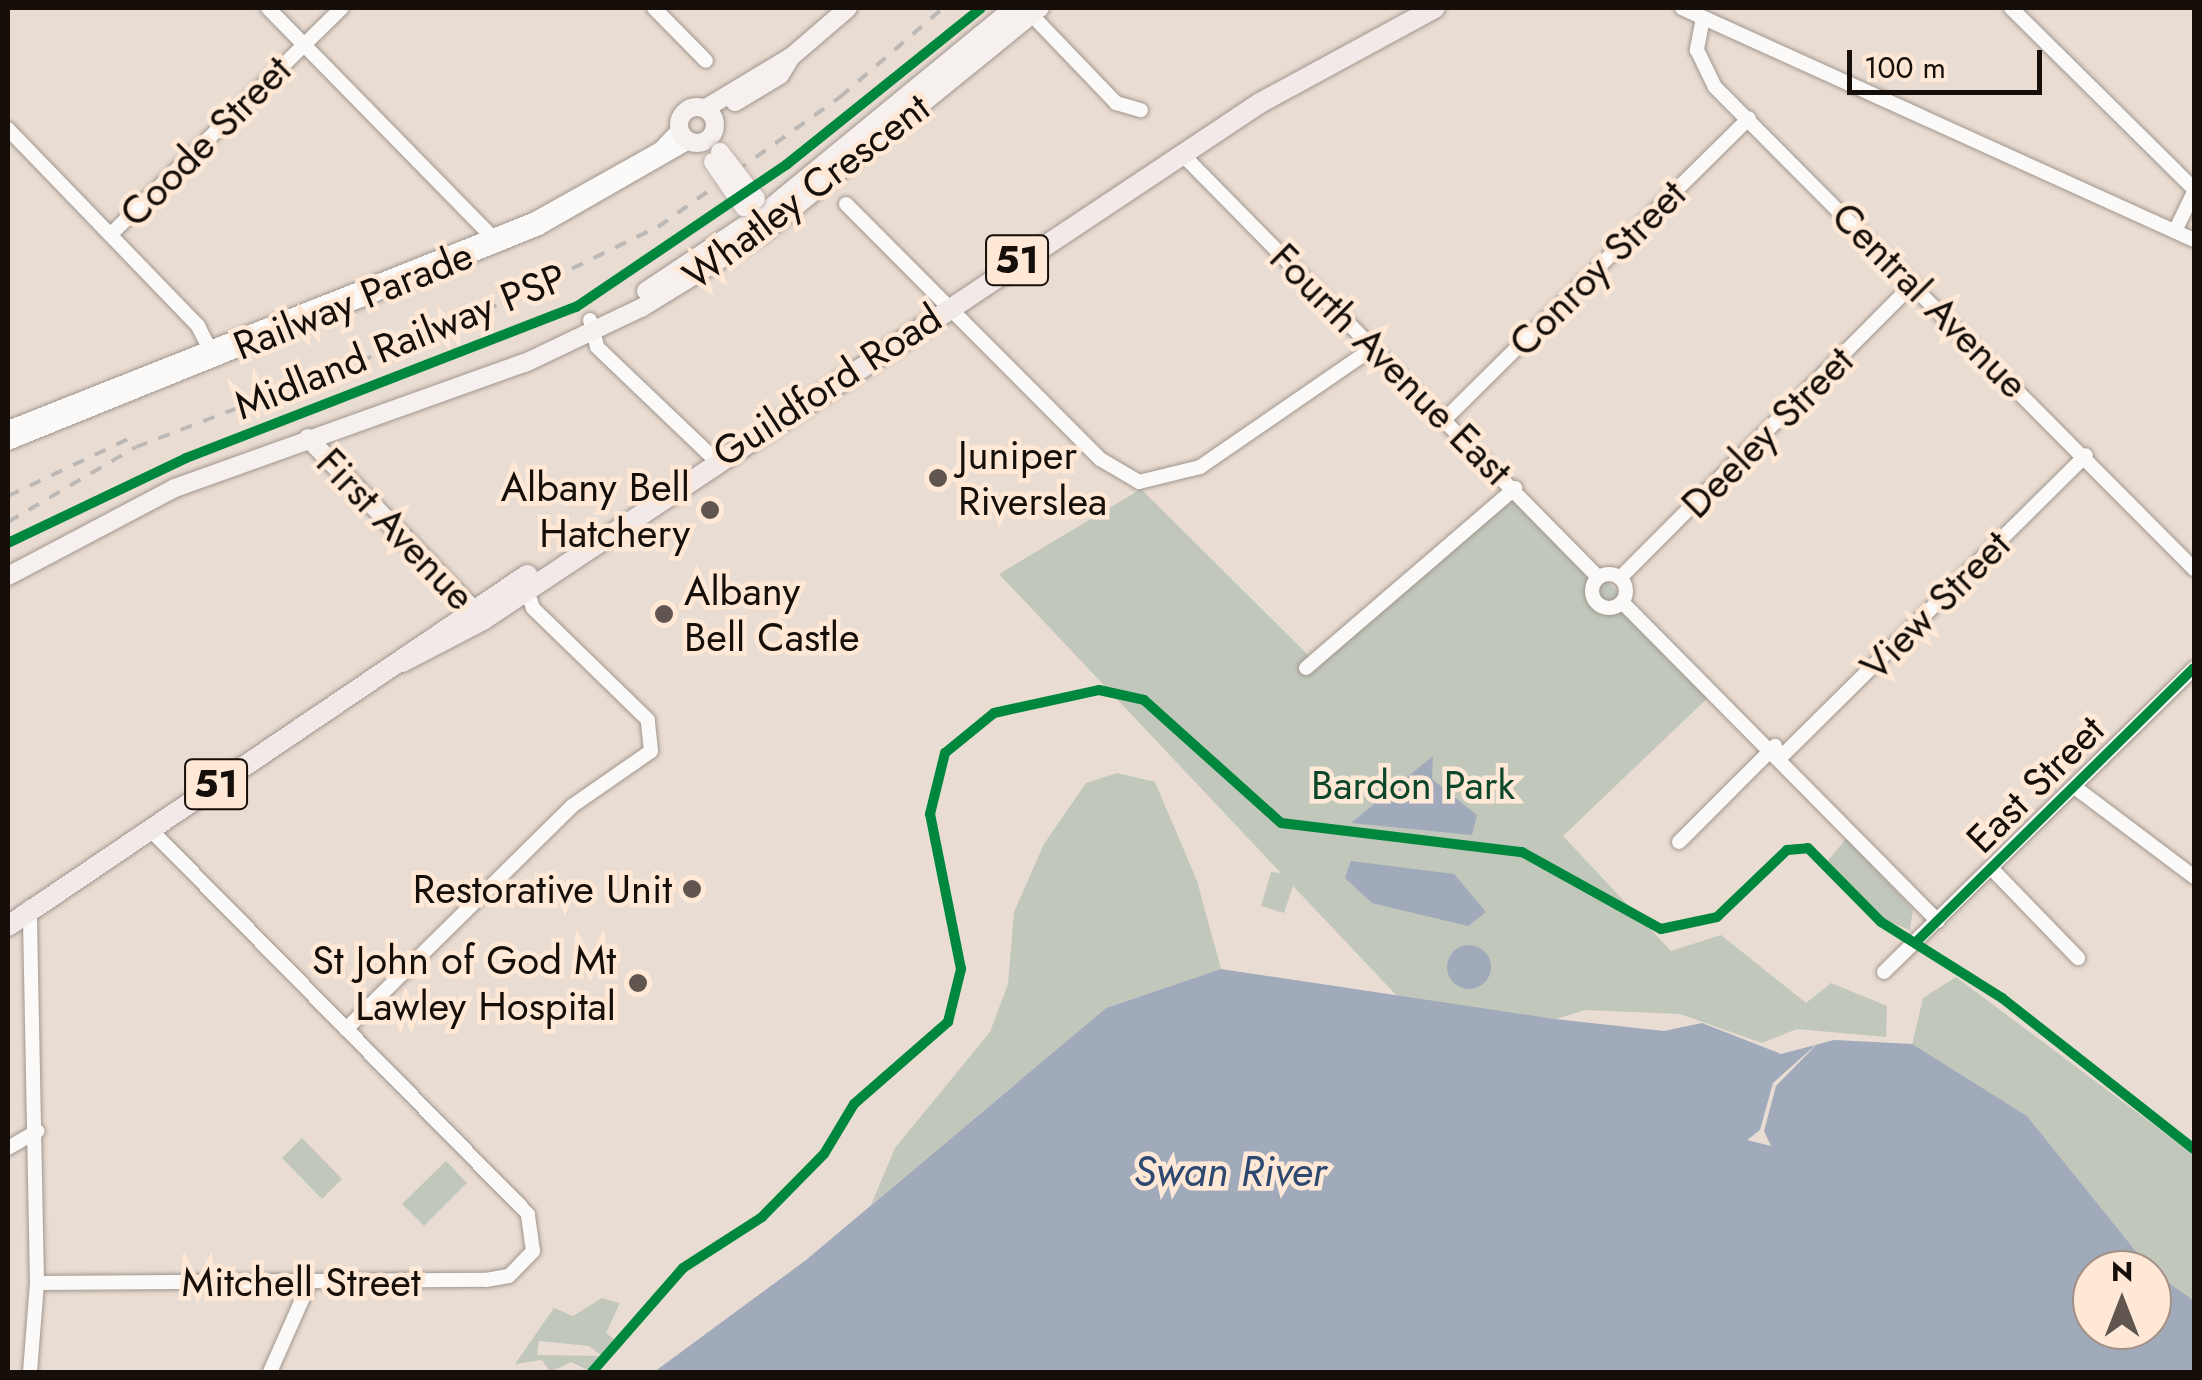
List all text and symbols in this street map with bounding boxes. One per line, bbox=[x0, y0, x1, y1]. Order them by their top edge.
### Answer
scale bar bbox=[1852, 30, 2047, 92]
street label: Coode Street bbox=[110, 46, 300, 236]
text: 100 m bbox=[1864, 46, 1946, 89]
street label: Whatley Crescent bbox=[673, 83, 939, 299]
street label: Conroy Street bbox=[1499, 170, 1695, 366]
street label: Central Avenue bbox=[1822, 192, 2038, 408]
road number: 51 bbox=[984, 227, 1050, 293]
street label: Railway Parade bbox=[227, 230, 479, 370]
street label: Fourth Avenue East bbox=[1260, 233, 1522, 495]
street label: Midland Railway PSP bbox=[228, 253, 572, 429]
street label: Guildford Road bbox=[704, 293, 950, 477]
street label: Deeley Street bbox=[1671, 336, 1863, 528]
place label: Juniper Riverslea bbox=[958, 431, 1107, 525]
street label: First Avenue bbox=[307, 438, 485, 620]
place label: Albany Bell Hatchery bbox=[501, 463, 690, 557]
marker: Juniper Riverslea bbox=[927, 467, 949, 489]
marker: Albany Bell Hatchery bbox=[699, 499, 721, 521]
street label: View Street bbox=[1850, 520, 2020, 690]
place label: Albany Bell Castle bbox=[684, 567, 859, 661]
marker: Albany Bell Castle bbox=[653, 603, 675, 625]
street label: East Street bbox=[1956, 705, 2114, 863]
road number: 51 bbox=[184, 751, 248, 817]
park label: Bardon Park bbox=[1311, 761, 1515, 809]
place label: Restorative Unit bbox=[413, 865, 672, 913]
marker: Restorative Unit bbox=[681, 878, 703, 900]
place label: St John of God Mt Lawley Hospital bbox=[312, 936, 616, 1030]
marker: St John of God Mt Lawley Hospital bbox=[625, 970, 651, 996]
water label: Swan River bbox=[1134, 1147, 1326, 1197]
north arrow bbox=[2072, 1250, 2172, 1350]
text: N bbox=[2111, 1251, 2133, 1292]
street label: Mitchell Street bbox=[182, 1258, 420, 1306]

